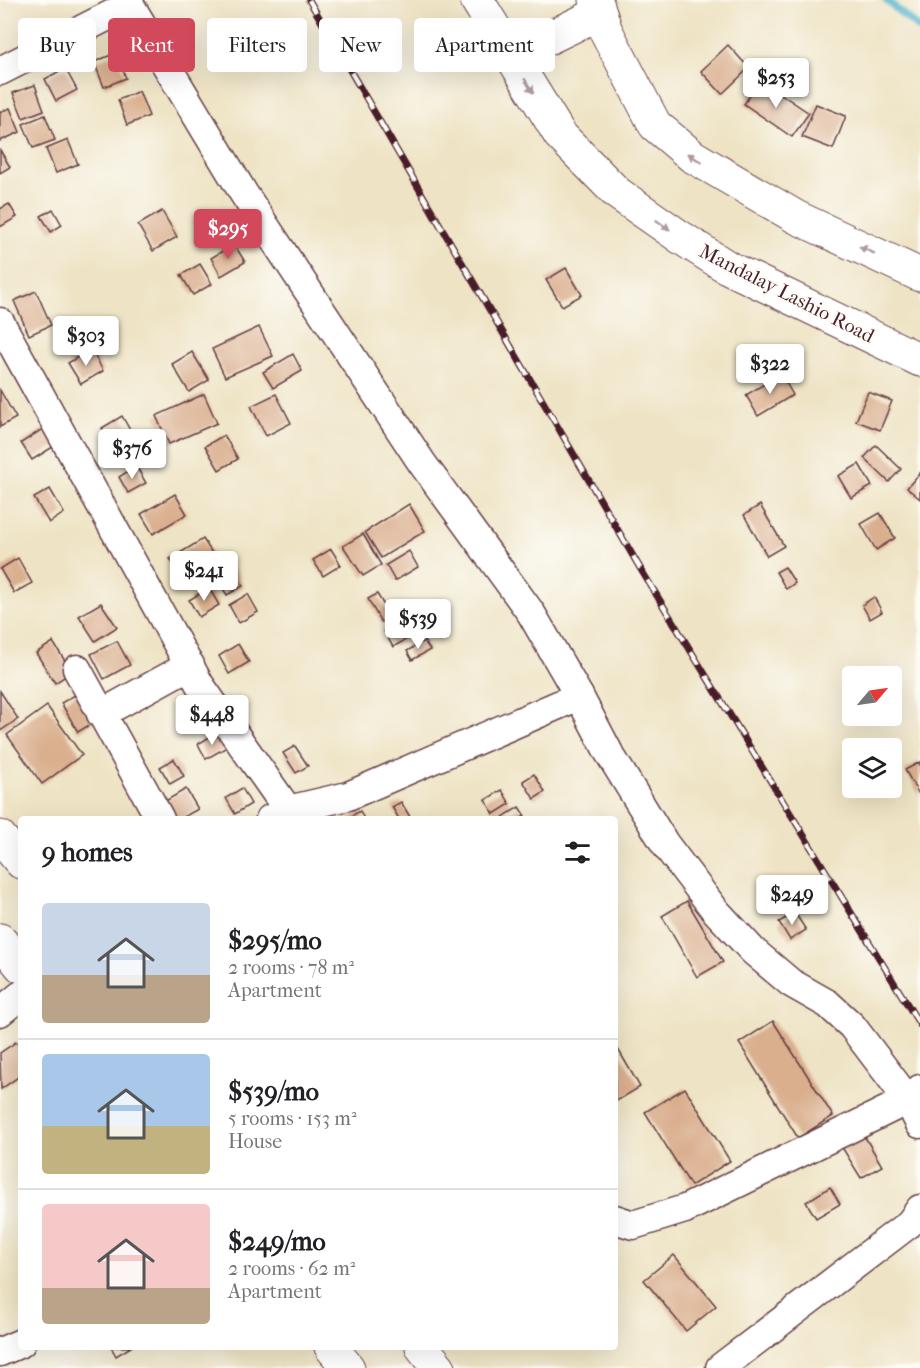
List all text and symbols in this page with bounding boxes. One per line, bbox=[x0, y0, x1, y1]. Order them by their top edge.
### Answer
chip: Buy bbox=[18, 18, 96, 72]
chip: Rent bbox=[108, 18, 195, 72]
chip: Filters bbox=[207, 18, 307, 72]
chip: New bbox=[319, 18, 402, 72]
chip: Apartment bbox=[414, 18, 555, 72]
pin: $253 bbox=[740, 58, 812, 109]
text: $253 bbox=[757, 66, 795, 89]
one-way arrow bbox=[524, 78, 535, 94]
one-way arrow bbox=[688, 152, 704, 164]
pin: $295 bbox=[192, 209, 264, 260]
text: $295 bbox=[208, 217, 248, 240]
one-way arrow bbox=[654, 219, 670, 231]
street label: Mandalay Lashio Road bbox=[695, 239, 879, 348]
one-way arrow bbox=[857, 245, 875, 255]
pin: $303 bbox=[50, 316, 122, 367]
text: $303 bbox=[67, 324, 105, 347]
pin: $322 bbox=[734, 344, 806, 395]
text: $322 bbox=[750, 352, 790, 375]
pin: $376 bbox=[96, 429, 168, 480]
text: $376 bbox=[112, 437, 152, 460]
pin: $241 bbox=[168, 551, 240, 602]
text: $241 bbox=[184, 559, 224, 582]
pin: $539 bbox=[382, 599, 454, 650]
text: $539 bbox=[399, 607, 437, 630]
north arrow bbox=[842, 666, 902, 726]
map controls bbox=[842, 666, 902, 798]
pin: $448 bbox=[176, 695, 248, 746]
text: $448 bbox=[190, 703, 234, 726]
button: layers bbox=[842, 738, 902, 798]
icon: filters bbox=[561, 836, 594, 869]
text: 9 homes bbox=[42, 837, 133, 868]
pin: $249 bbox=[756, 875, 828, 926]
text: $249 bbox=[770, 883, 814, 906]
text: $295/mo bbox=[228, 925, 322, 956]
icon: home bbox=[90, 927, 162, 999]
text: 2 rooms · 78 m² bbox=[228, 956, 354, 979]
text: Apartment bbox=[228, 979, 322, 1002]
text: $539/mo bbox=[228, 1076, 319, 1107]
icon: home bbox=[90, 1078, 162, 1150]
text: 5 rooms · 153 m² bbox=[228, 1107, 357, 1130]
text: House bbox=[228, 1130, 282, 1153]
text: $249/mo bbox=[228, 1226, 326, 1257]
icon: home bbox=[90, 1228, 162, 1300]
text: 2 rooms · 62 m² bbox=[228, 1257, 355, 1280]
text: Apartment bbox=[228, 1280, 322, 1303]

